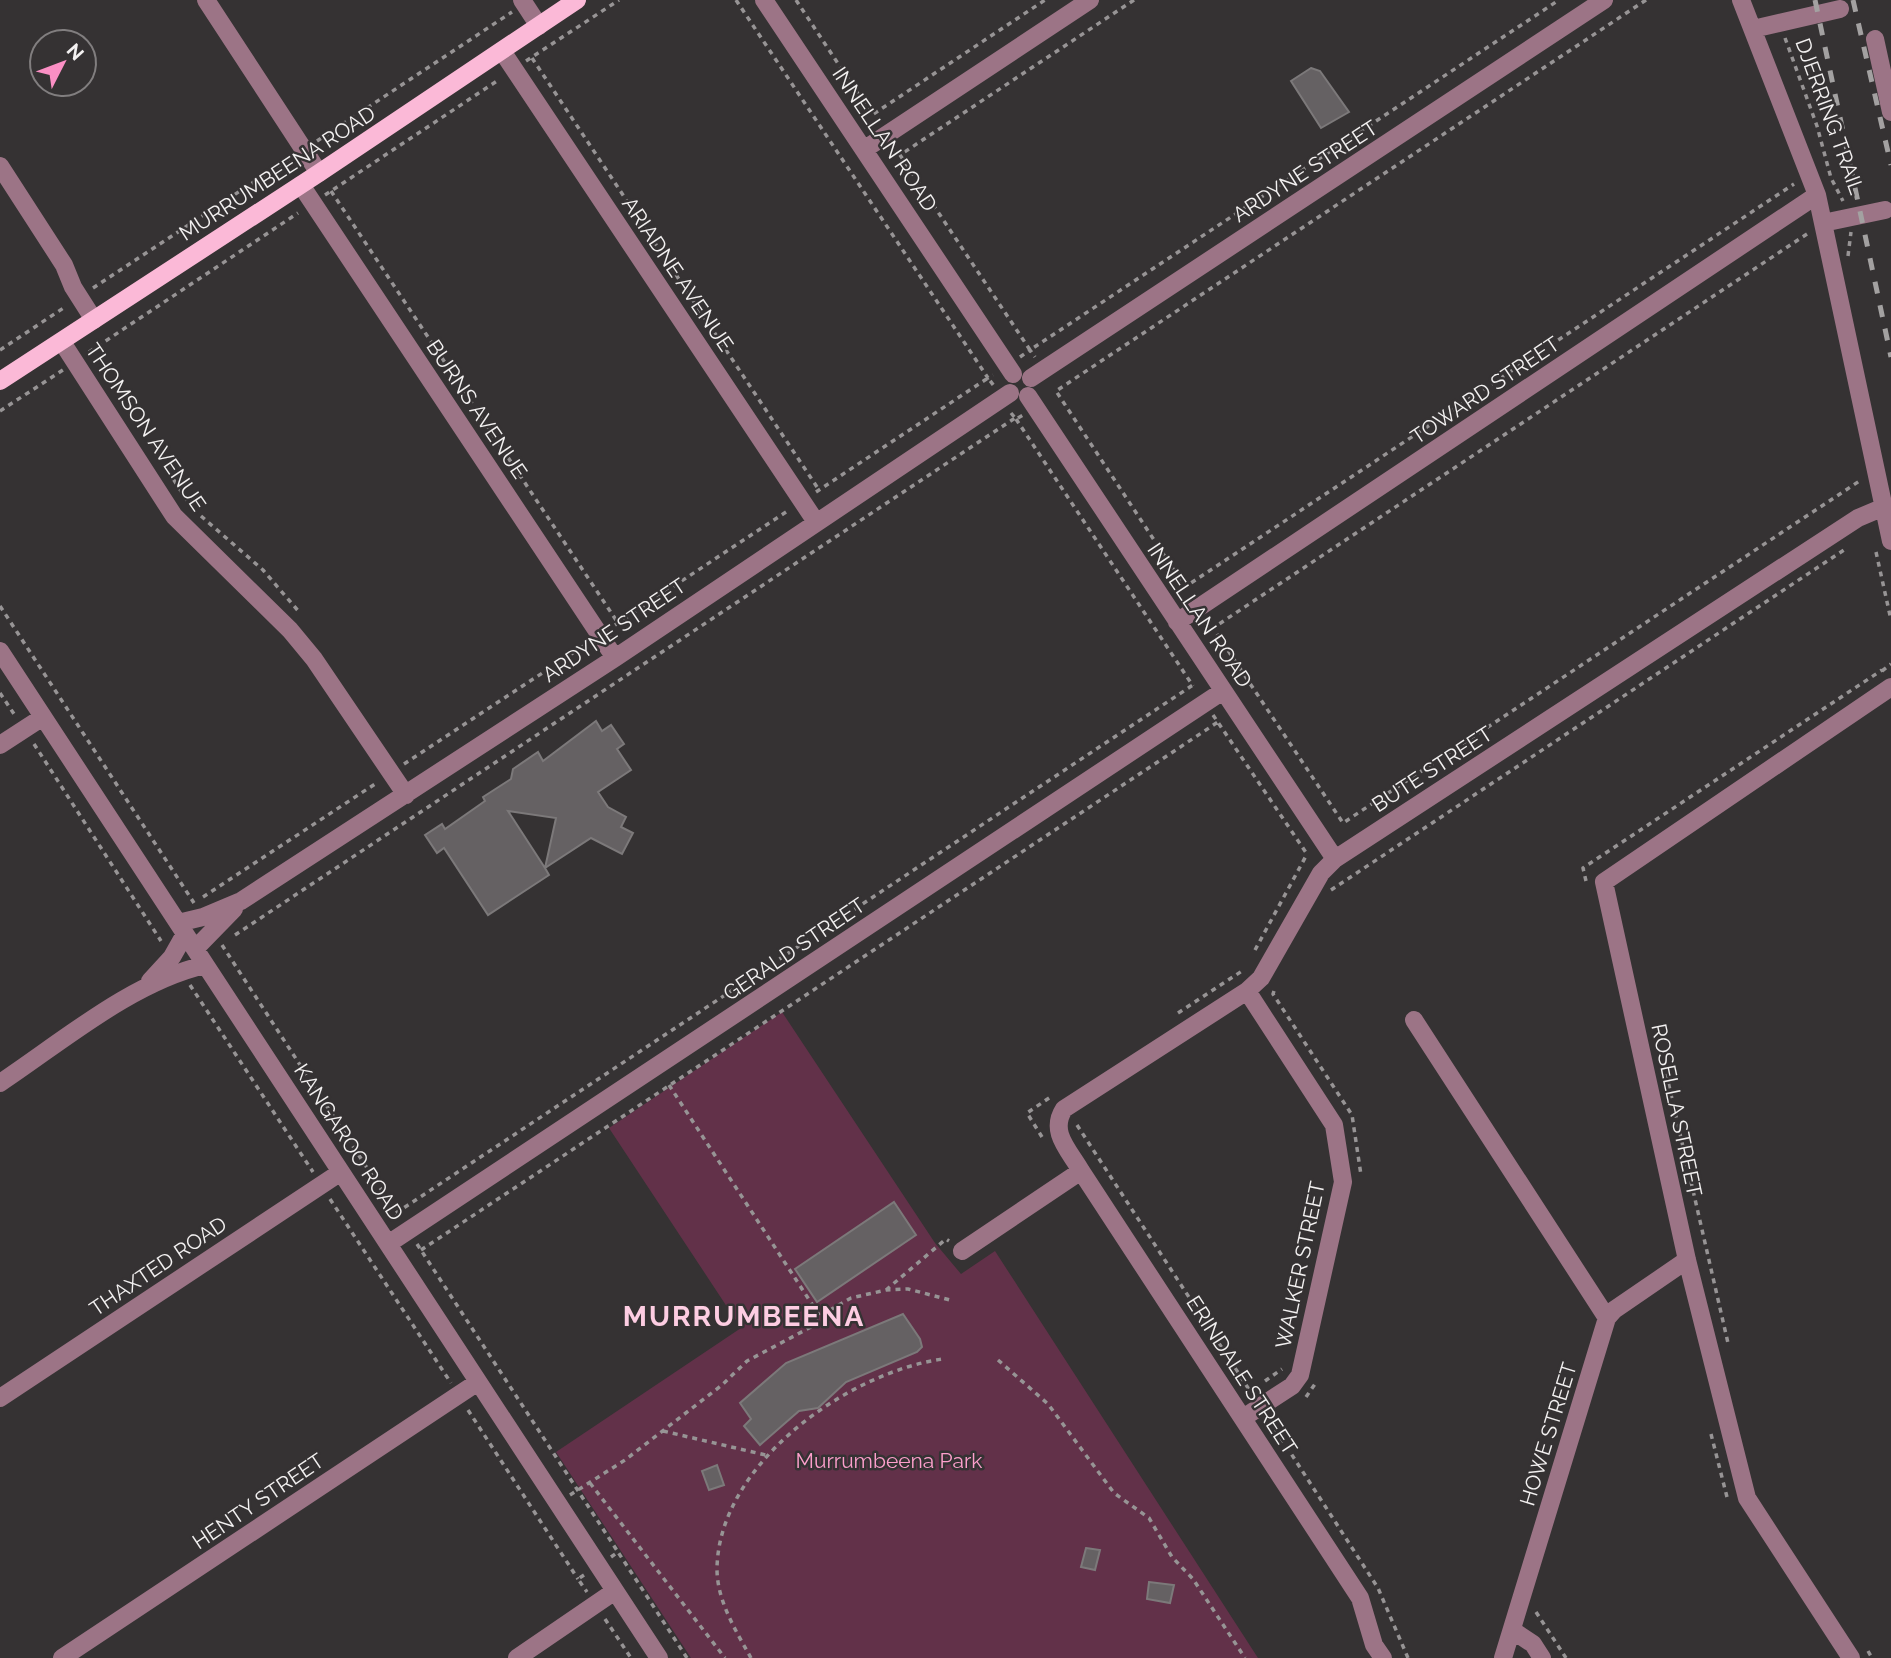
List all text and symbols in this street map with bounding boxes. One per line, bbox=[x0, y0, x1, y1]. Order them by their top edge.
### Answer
north arrow bbox=[28, 28, 98, 98]
street label: DJERRING TRAIL bbox=[1790, 35, 1870, 197]
text: N bbox=[63, 39, 89, 64]
street label: INNELLAN ROAD bbox=[827, 62, 943, 216]
street label: MURRUMBEENA ROAD bbox=[174, 100, 380, 246]
street label: ARDYNE STREET bbox=[1228, 115, 1382, 227]
street label: ARIADNE AVENUE bbox=[617, 192, 739, 356]
street label: TOWARD STREET bbox=[1406, 331, 1564, 449]
street label: BURNS AVENUE bbox=[421, 335, 533, 483]
street label: THOMSON AVENUE bbox=[81, 338, 211, 516]
street label: INNELLAN ROAD bbox=[1142, 538, 1258, 692]
street label: ARDYNE STREET bbox=[538, 573, 691, 687]
street label: BUTE STREET bbox=[1367, 721, 1497, 817]
street label: GERALD STREET bbox=[718, 892, 870, 1006]
street label: ROSELLA STREET bbox=[1646, 1021, 1708, 1199]
street label: KANGAROO ROAD bbox=[289, 1059, 409, 1225]
street label: WALKER STREET bbox=[1270, 1179, 1330, 1351]
street label: THAXTED ROAD bbox=[85, 1211, 231, 1321]
street label: ERINDALE STREET bbox=[1181, 1291, 1303, 1459]
district label: MURRUMBEENA bbox=[623, 1300, 865, 1333]
street label: HOWE STREET bbox=[1514, 1359, 1582, 1509]
street label: HENTY STREET bbox=[188, 1448, 329, 1554]
park label: Murrumbeena Park bbox=[796, 1448, 982, 1473]

